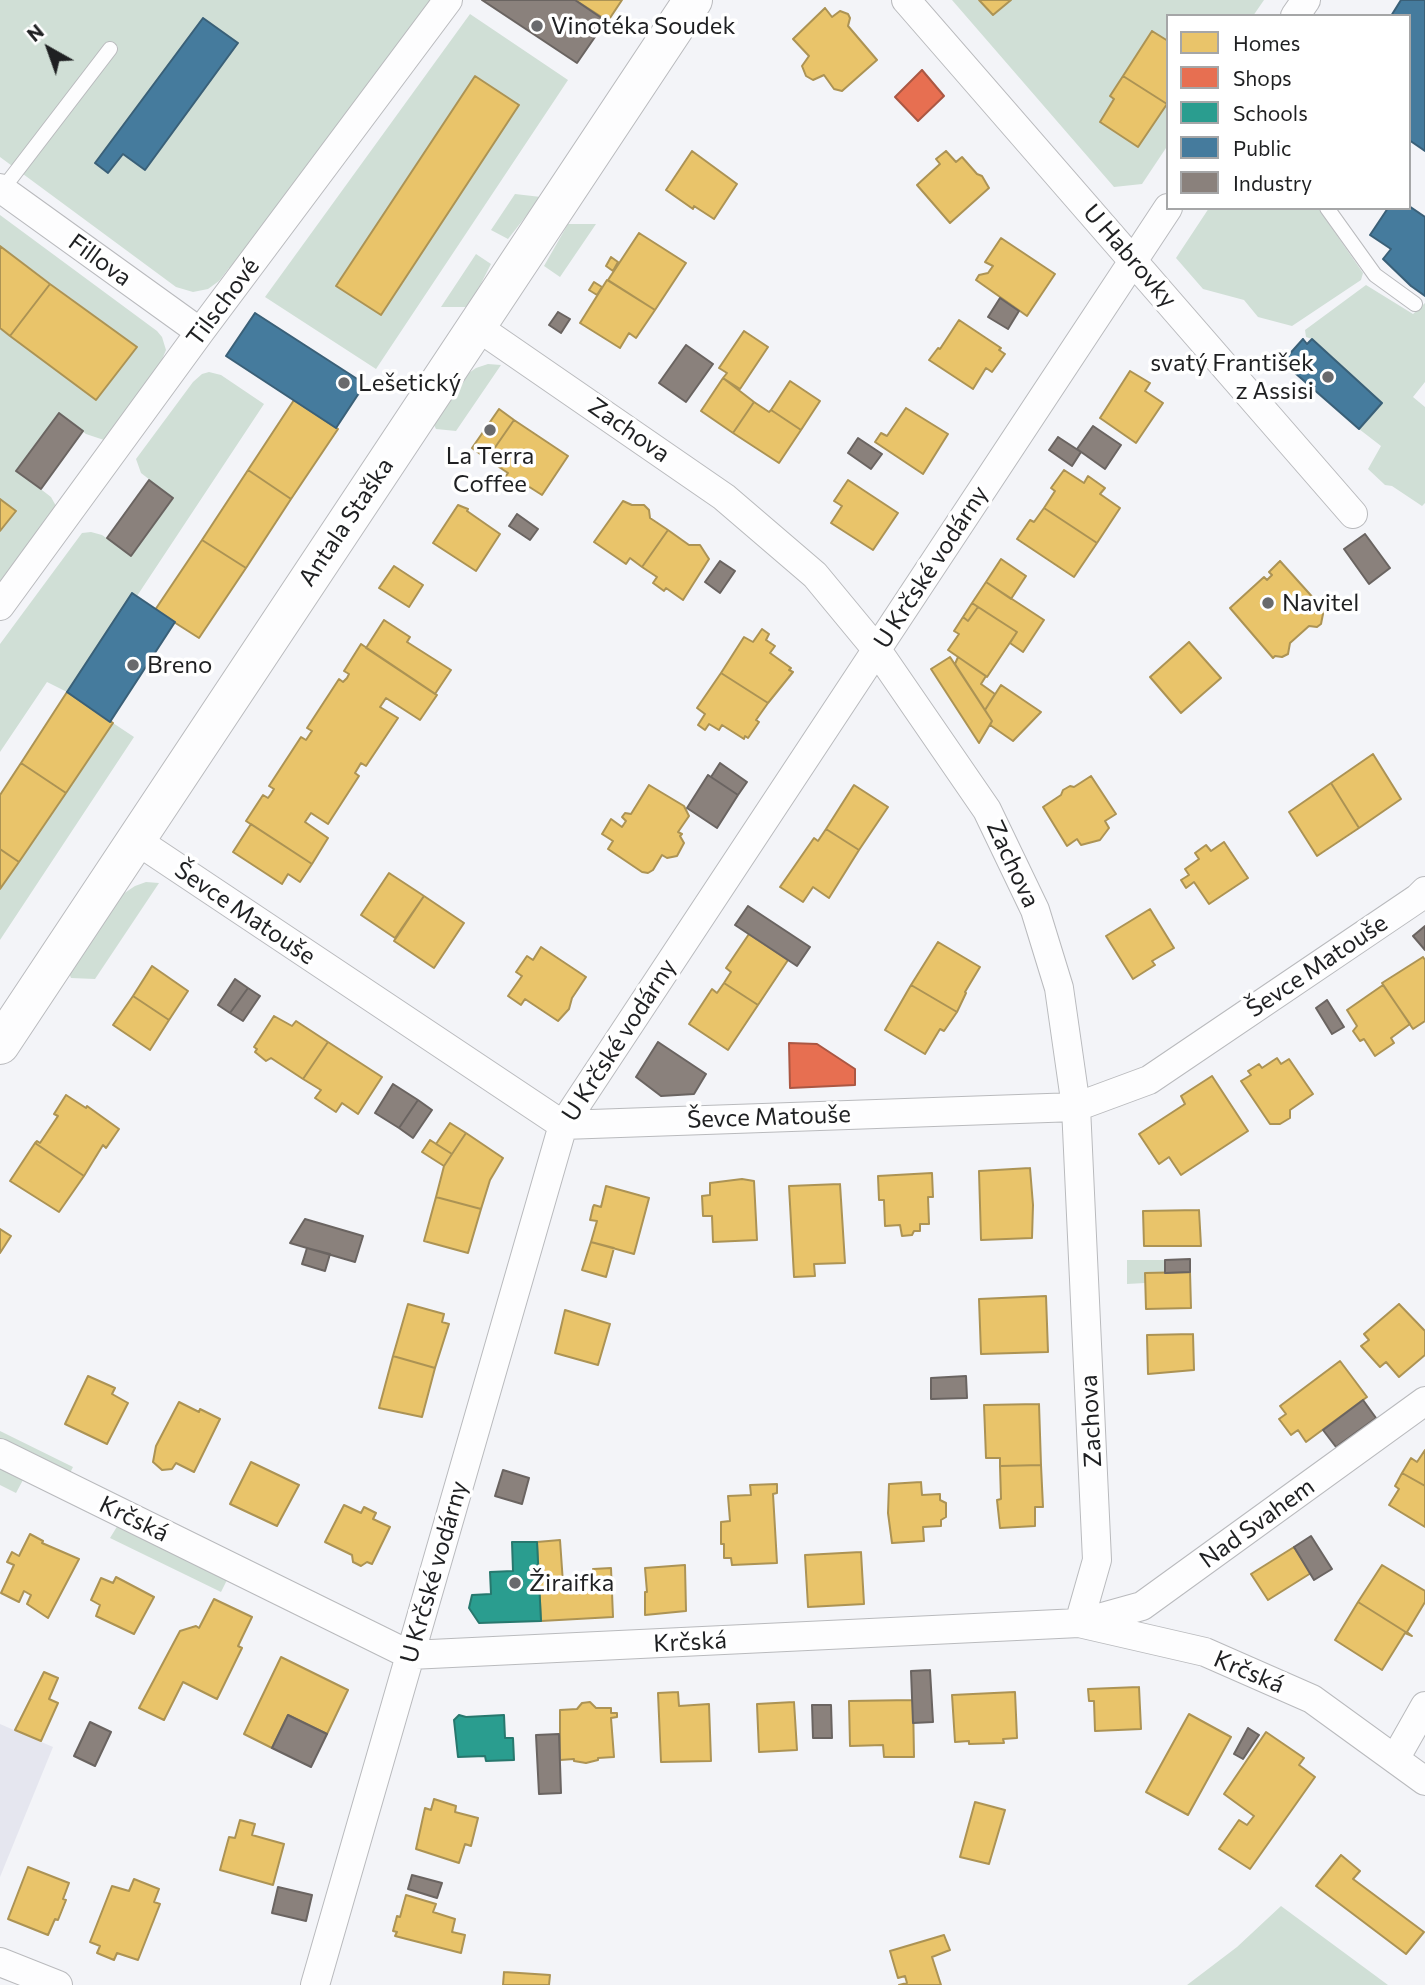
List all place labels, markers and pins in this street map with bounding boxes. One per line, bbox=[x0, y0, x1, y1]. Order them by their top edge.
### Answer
place label: Vinotéka Soudek bbox=[551, 12, 735, 40]
marker: Vinotéka Soudek bbox=[529, 18, 545, 34]
place label: svatý František z Assisi bbox=[1150, 349, 1314, 405]
place label: Lešetický bbox=[358, 369, 461, 397]
marker: svatý František z Assisi bbox=[1320, 369, 1336, 385]
marker: Lešetický bbox=[336, 375, 352, 391]
marker: La Terra Coffee bbox=[482, 422, 498, 438]
place label: La Terra Coffee bbox=[446, 442, 534, 498]
place label: Navitel bbox=[1282, 589, 1359, 617]
marker: Navitel bbox=[1260, 595, 1276, 611]
place label: Breno bbox=[147, 651, 212, 679]
marker: Breno bbox=[125, 657, 141, 673]
place label: Žiraifka bbox=[529, 1569, 614, 1597]
marker: Žiraifka bbox=[507, 1575, 523, 1591]

